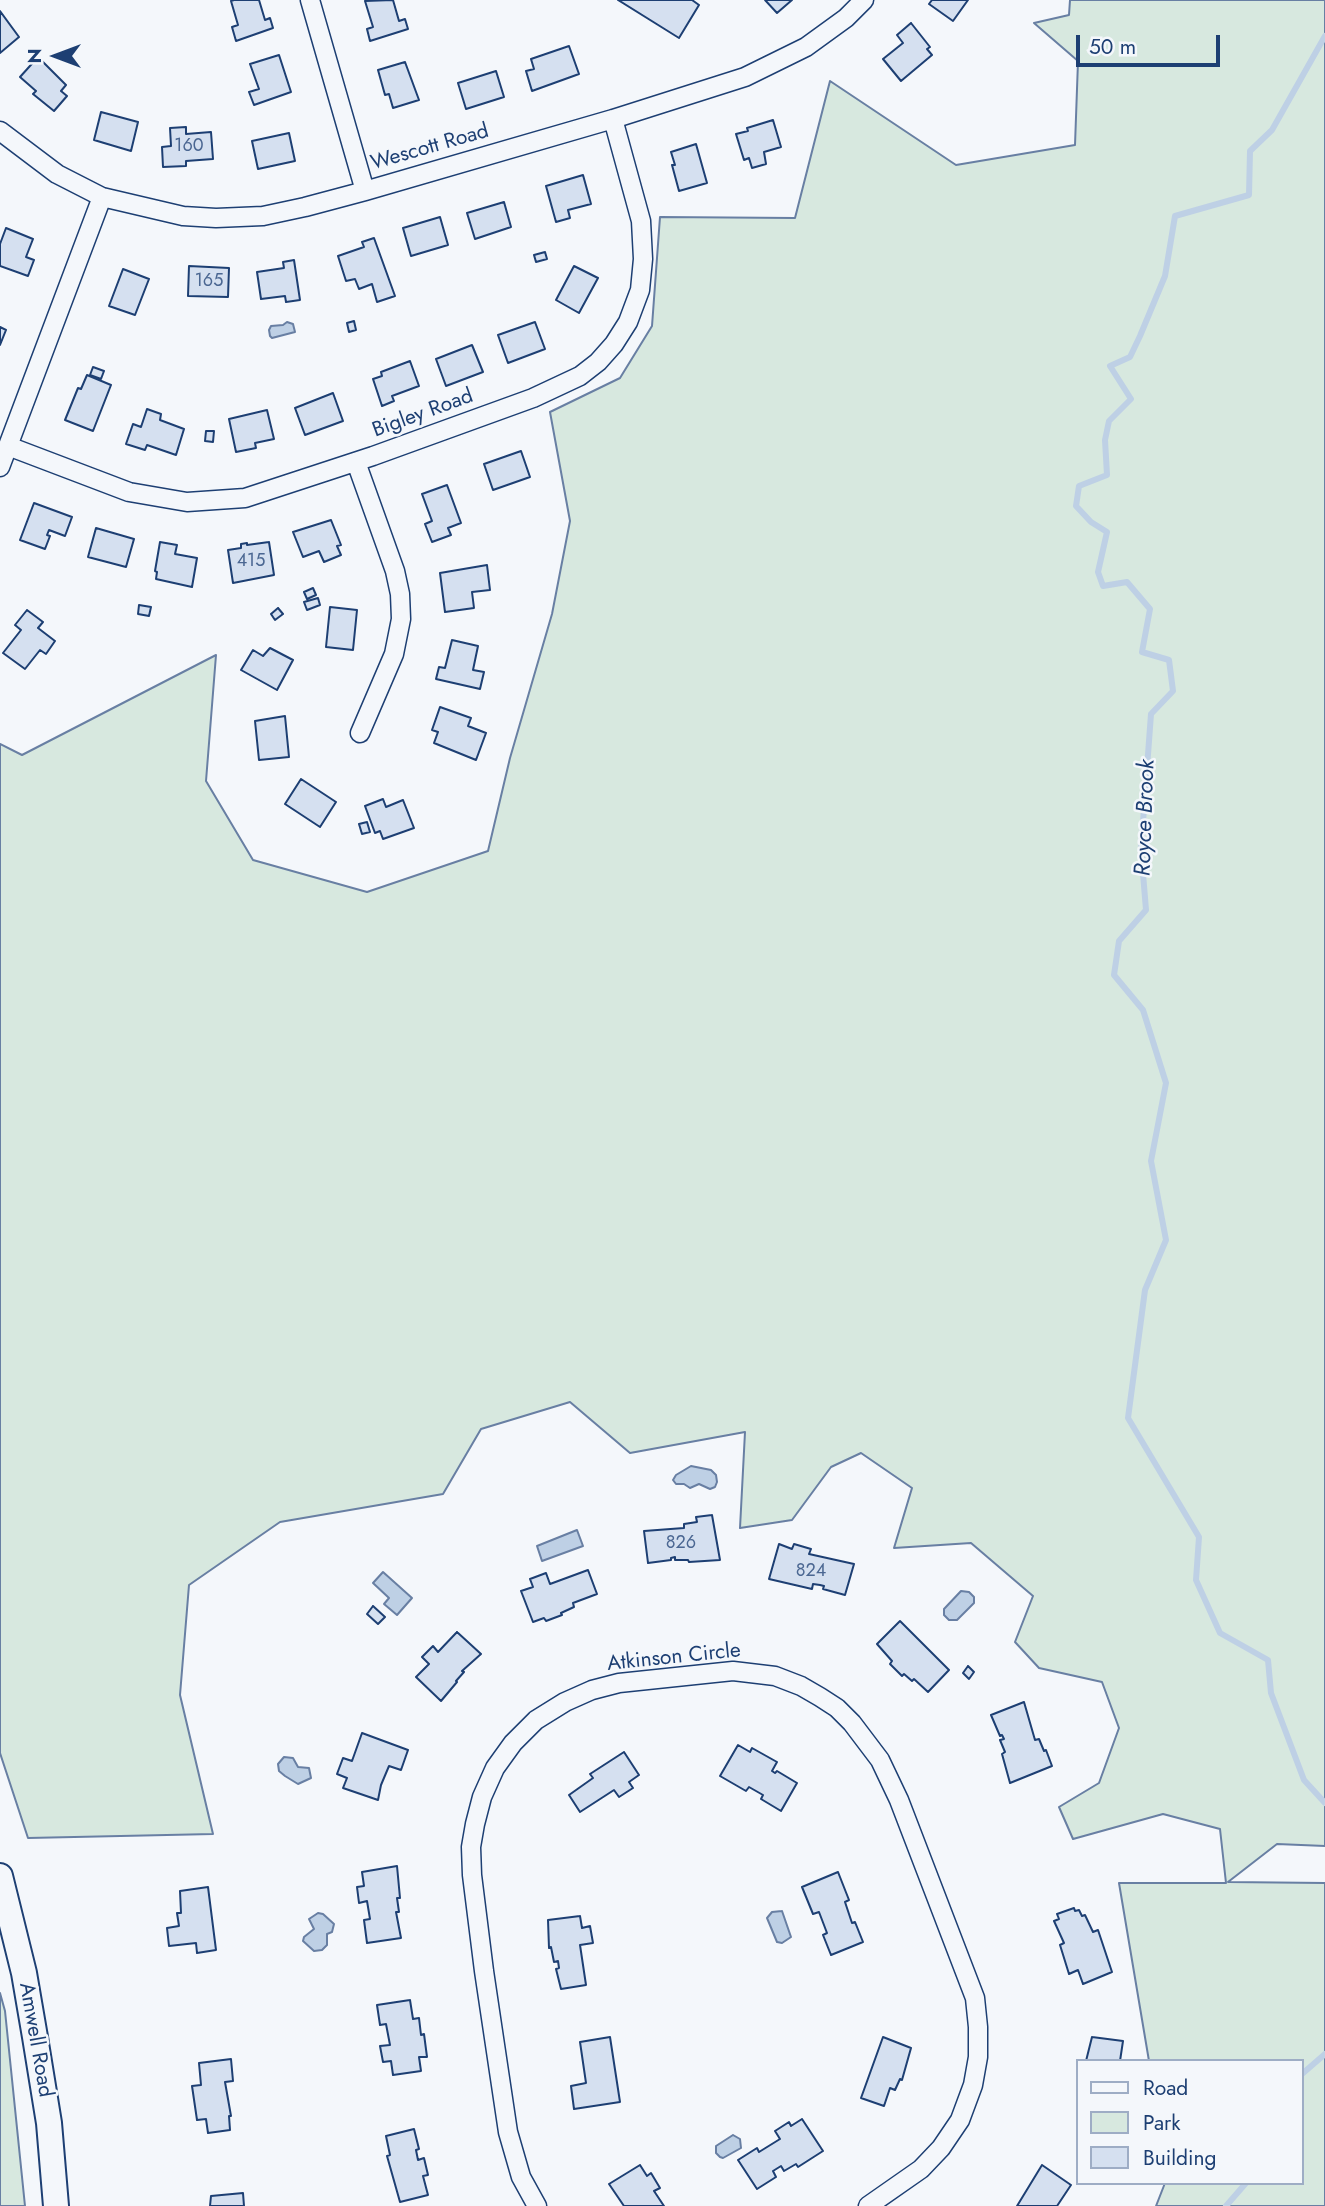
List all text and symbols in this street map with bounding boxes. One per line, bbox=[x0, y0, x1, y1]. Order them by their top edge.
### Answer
north arrow bbox=[21, 21, 91, 91]
scale bar bbox=[1080, 21, 1224, 65]
text: 50 m bbox=[1089, 32, 1136, 62]
text: N bbox=[21, 48, 48, 64]
street label: Wescott Road bbox=[368, 119, 492, 177]
house number: 160 bbox=[174, 136, 204, 158]
house number: 165 bbox=[195, 271, 223, 293]
street label: Bigley Road bbox=[369, 384, 477, 444]
house number: 415 bbox=[237, 551, 265, 573]
water label: Royce Brook bbox=[1130, 759, 1162, 877]
house number: 826 bbox=[666, 1533, 696, 1555]
house number: 824 bbox=[796, 1561, 826, 1583]
street label: Atkinson Circle bbox=[606, 1638, 742, 1678]
street label: Amwell Road bbox=[13, 1981, 57, 2099]
legend bbox=[1076, 2059, 1304, 2185]
text: Road bbox=[1143, 2073, 1188, 2103]
text: Park bbox=[1143, 2108, 1180, 2138]
text: Building bbox=[1143, 2143, 1216, 2173]

